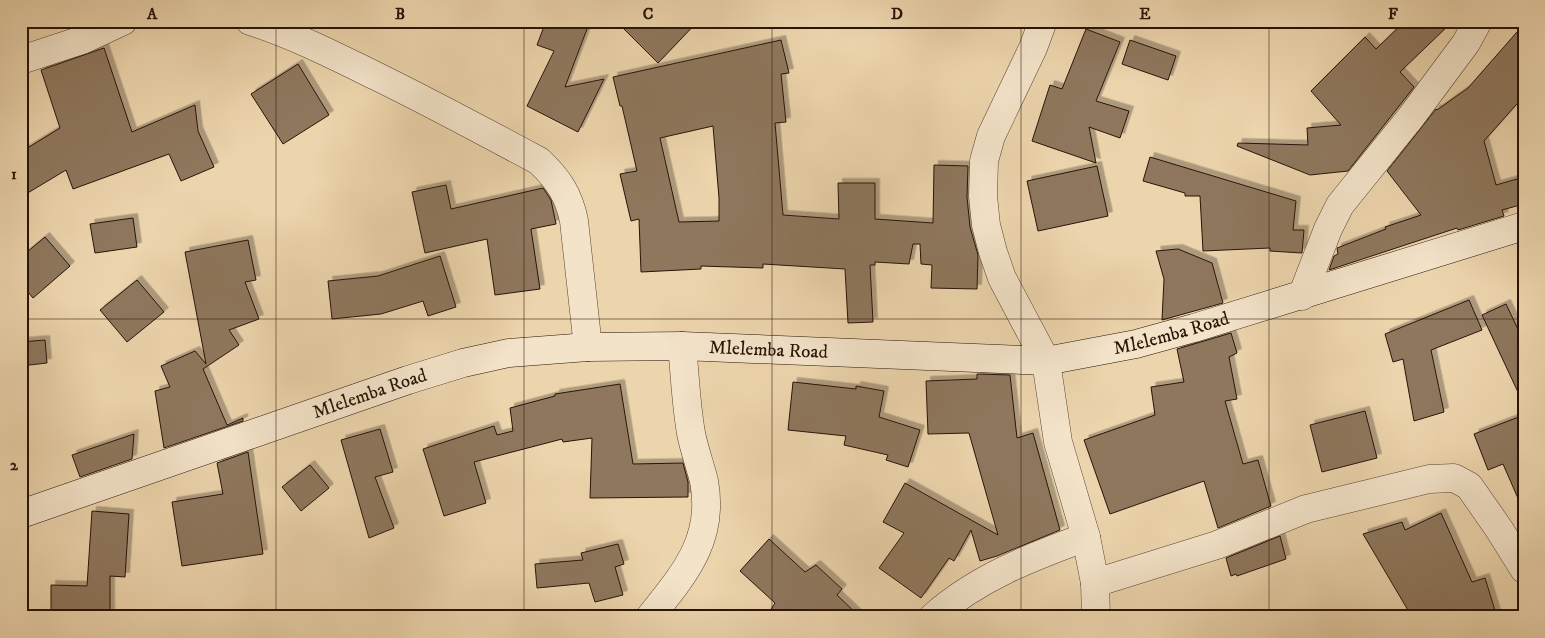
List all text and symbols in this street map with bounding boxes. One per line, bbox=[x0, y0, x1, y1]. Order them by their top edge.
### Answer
text: A bbox=[146, 4, 158, 24]
text: B bbox=[395, 4, 405, 24]
text: C bbox=[643, 4, 653, 24]
text: D bbox=[891, 4, 903, 24]
text: E bbox=[1139, 4, 1151, 24]
text: F bbox=[1388, 4, 1398, 24]
text: 1 bbox=[11, 164, 17, 184]
street label: Mlelemba Road bbox=[1111, 306, 1232, 360]
street label: Mlelemba Road bbox=[709, 336, 829, 364]
street label: Mlelemba Road bbox=[310, 363, 430, 424]
text: 2 bbox=[10, 455, 19, 475]

